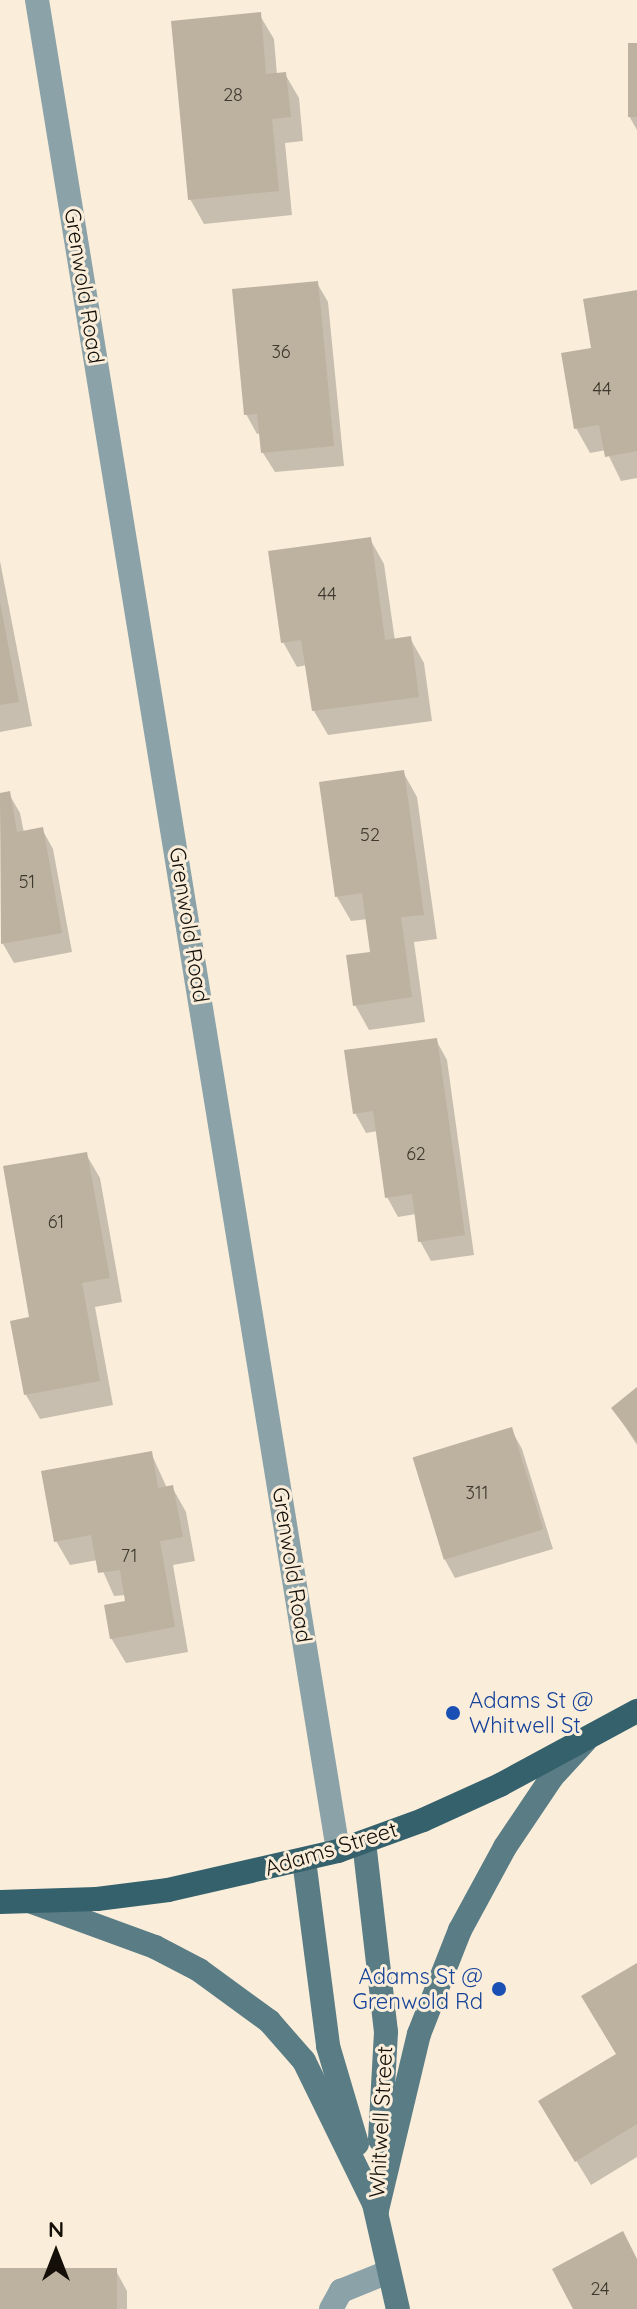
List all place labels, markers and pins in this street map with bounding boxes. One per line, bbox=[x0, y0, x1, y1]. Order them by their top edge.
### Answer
place label: Adams St @ Whitwell St bbox=[469, 1687, 593, 1738]
marker: Adams St @ Whitwell St bbox=[444, 1704, 462, 1722]
place label: Adams St @ Grenwold Rd bbox=[353, 1963, 483, 2014]
marker: Adams St @ Grenwold Rd bbox=[490, 1980, 508, 1998]

